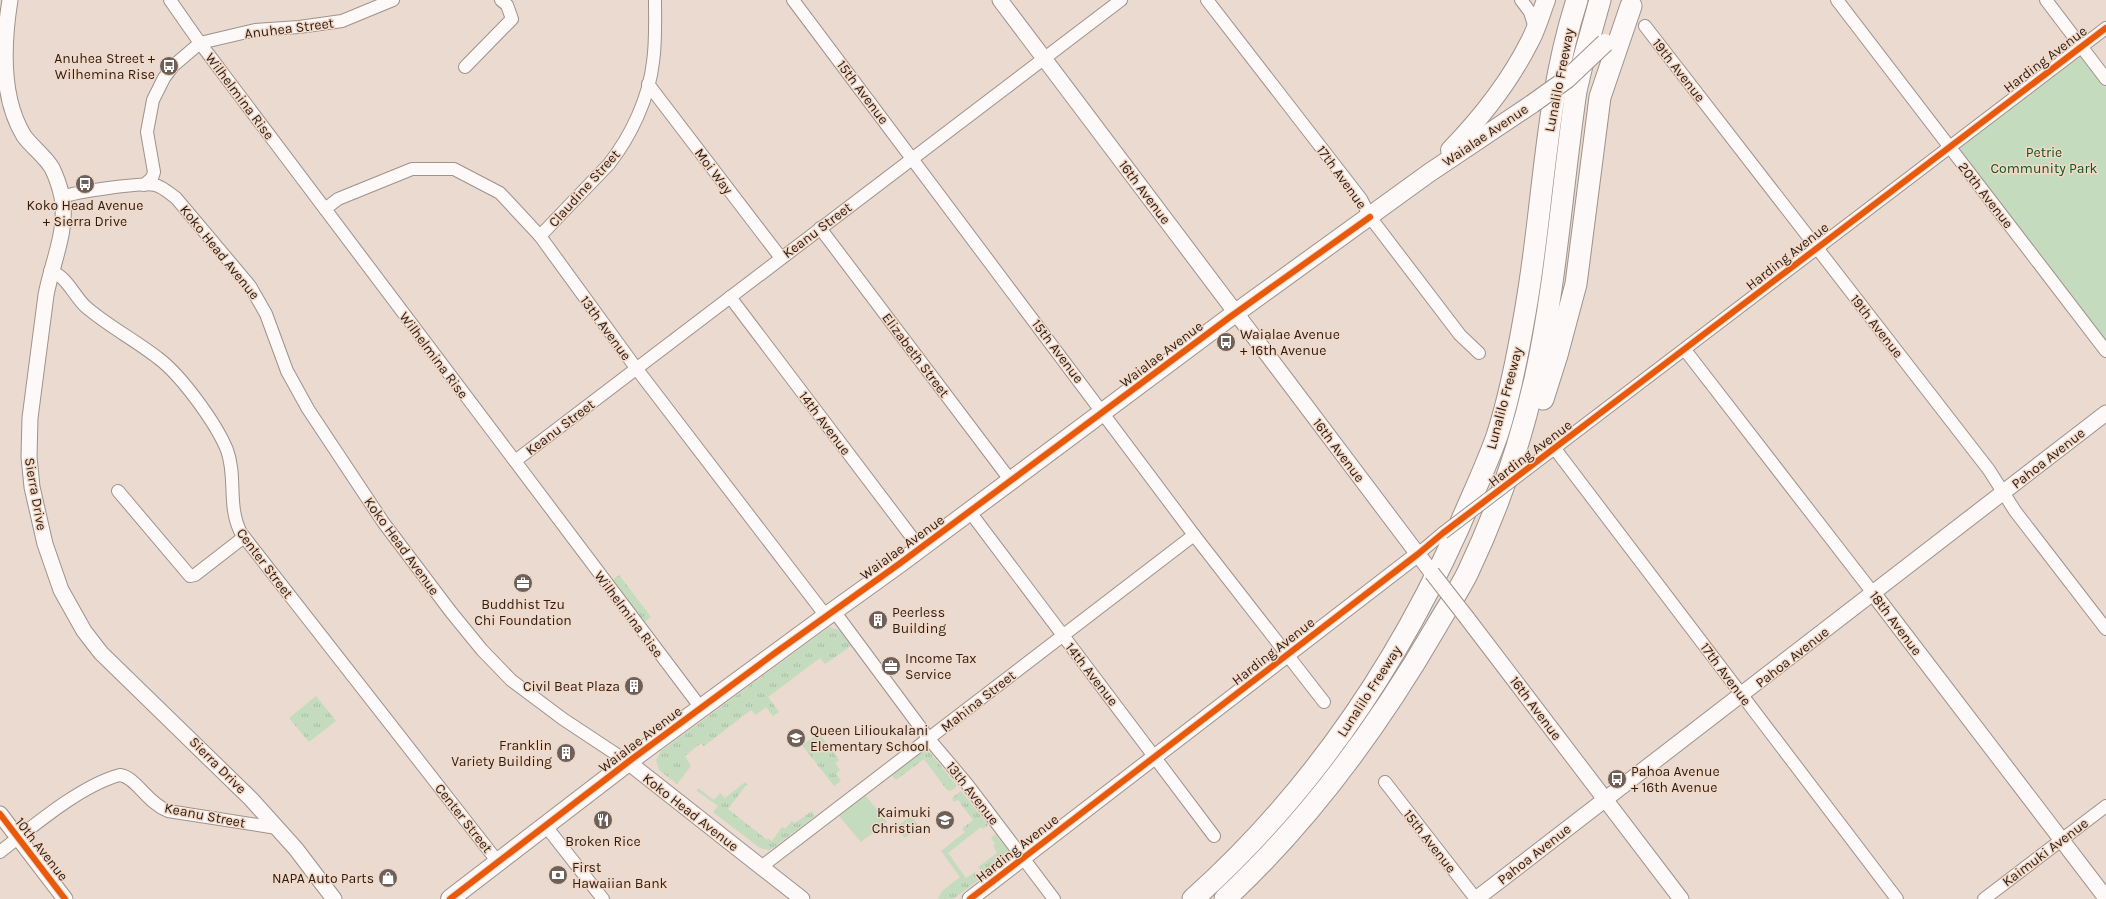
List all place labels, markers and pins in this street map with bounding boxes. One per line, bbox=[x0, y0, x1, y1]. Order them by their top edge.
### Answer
place label: Anuhea Street + Wilhemina Rise bbox=[54, 50, 156, 83]
bus stop icon: Anuhea Street + Wilhemina Rise bbox=[158, 55, 180, 77]
bus stop icon: Koko Head Avenue + Sierra Drive bbox=[74, 173, 96, 195]
place label: Koko Head Avenue + Sierra Drive bbox=[27, 197, 143, 230]
place label: Waialae Avenue + 16th Avenue bbox=[1240, 326, 1340, 359]
bus stop icon: Waialae Avenue + 16th Avenue bbox=[1215, 331, 1237, 353]
office icon: Buddhist Tzu Chi Foundation bbox=[512, 572, 534, 594]
place label: Buddhist Tzu Chi Foundation bbox=[474, 596, 572, 629]
place label: Peerless Building bbox=[892, 604, 946, 637]
building icon: Peerless Building bbox=[867, 609, 889, 631]
place label: Income Tax Service bbox=[905, 650, 977, 683]
office icon: Income Tax Service bbox=[880, 655, 902, 677]
building icon: Civil Beat Plaza bbox=[623, 675, 645, 697]
place label: Civil Beat Plaza bbox=[523, 678, 620, 695]
place label: Queen Lilioukalani Elementary School bbox=[810, 722, 929, 755]
school or university icon: Queen Lilioukalani Elementary School bbox=[785, 727, 807, 749]
place label: Franklin Variety Building bbox=[451, 737, 552, 770]
building icon: Franklin Variety Building bbox=[555, 742, 577, 764]
place label: Pahoa Avenue + 16th Avenue bbox=[1631, 763, 1720, 796]
bus stop icon: Pahoa Avenue + 16th Avenue bbox=[1606, 768, 1628, 790]
place label: Kaimuki Christian bbox=[872, 804, 931, 837]
restaurant icon: Broken Rice bbox=[592, 809, 614, 831]
school or university icon: Kaimuki Christian bbox=[934, 809, 956, 831]
place label: Broken Rice bbox=[565, 833, 641, 850]
place label: First Hawaiian Bank bbox=[572, 859, 668, 892]
bank icon: First Hawaiian Bank bbox=[547, 864, 569, 886]
shop icon: NAPA Auto Parts bbox=[377, 867, 399, 889]
place label: NAPA Auto Parts bbox=[272, 870, 374, 887]

